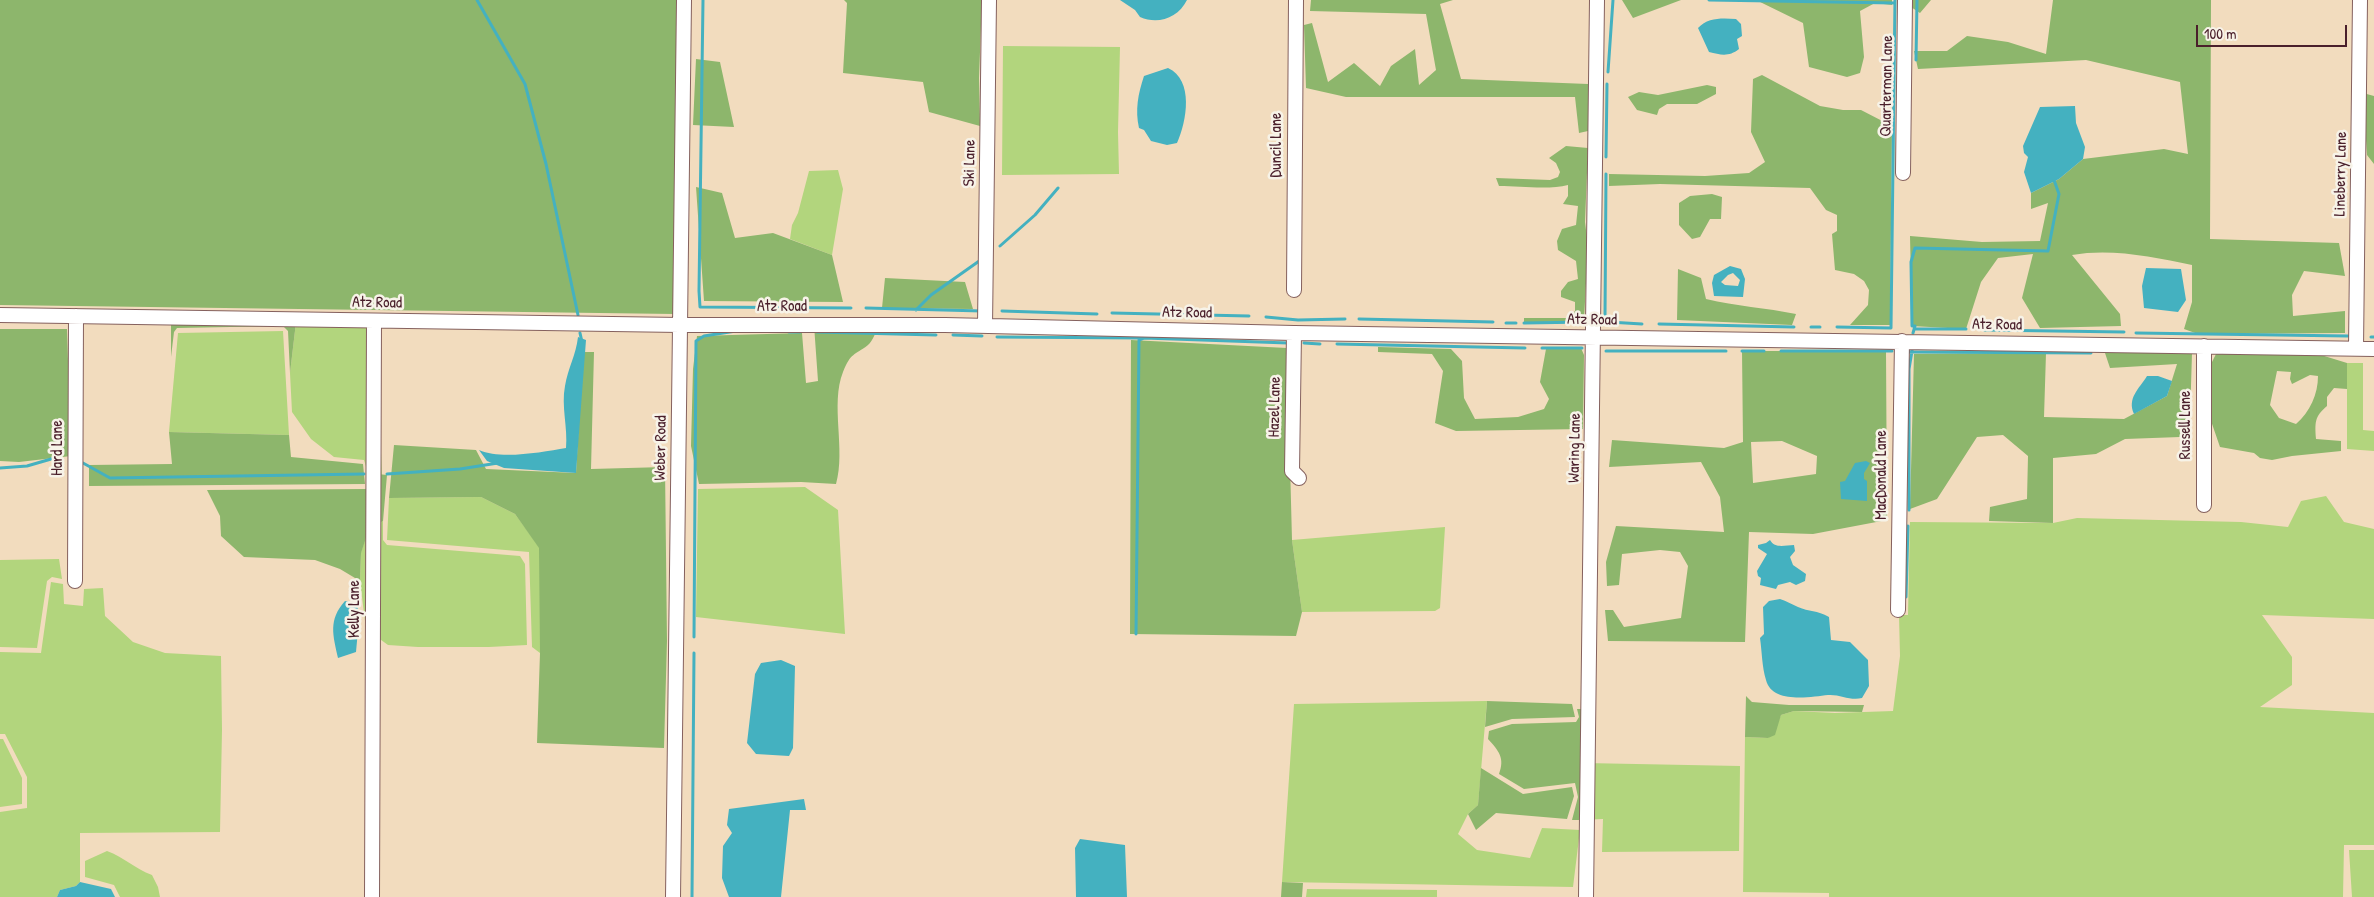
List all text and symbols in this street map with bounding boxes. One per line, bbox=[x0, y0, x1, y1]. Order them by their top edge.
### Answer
scale bar bbox=[2199, 15, 2350, 47]
text: 100 m bbox=[2204, 23, 2237, 44]
street label: Quarterman Lane bbox=[1877, 35, 1897, 137]
street label: Duncil Lane bbox=[1267, 113, 1287, 177]
street label: Lineberry Lane bbox=[2331, 131, 2351, 217]
street label: Ski Lane bbox=[960, 139, 980, 187]
street label: Atz Road bbox=[352, 293, 402, 313]
street label: Atz Road bbox=[757, 297, 807, 317]
street label: Atz Road bbox=[1162, 303, 1212, 323]
street label: Atz Road bbox=[1567, 310, 1617, 330]
street label: Atz Road bbox=[1972, 315, 2022, 335]
street label: Hazel Lane bbox=[1265, 376, 1285, 438]
street label: Russell Lane bbox=[2176, 391, 2196, 459]
street label: Waring Lane bbox=[1565, 413, 1585, 483]
street label: Weber Road bbox=[651, 415, 671, 481]
street label: Hard Lane bbox=[48, 420, 68, 476]
street label: MacDonald Lane bbox=[1872, 430, 1892, 520]
street label: Kelly Lane bbox=[345, 580, 365, 638]

